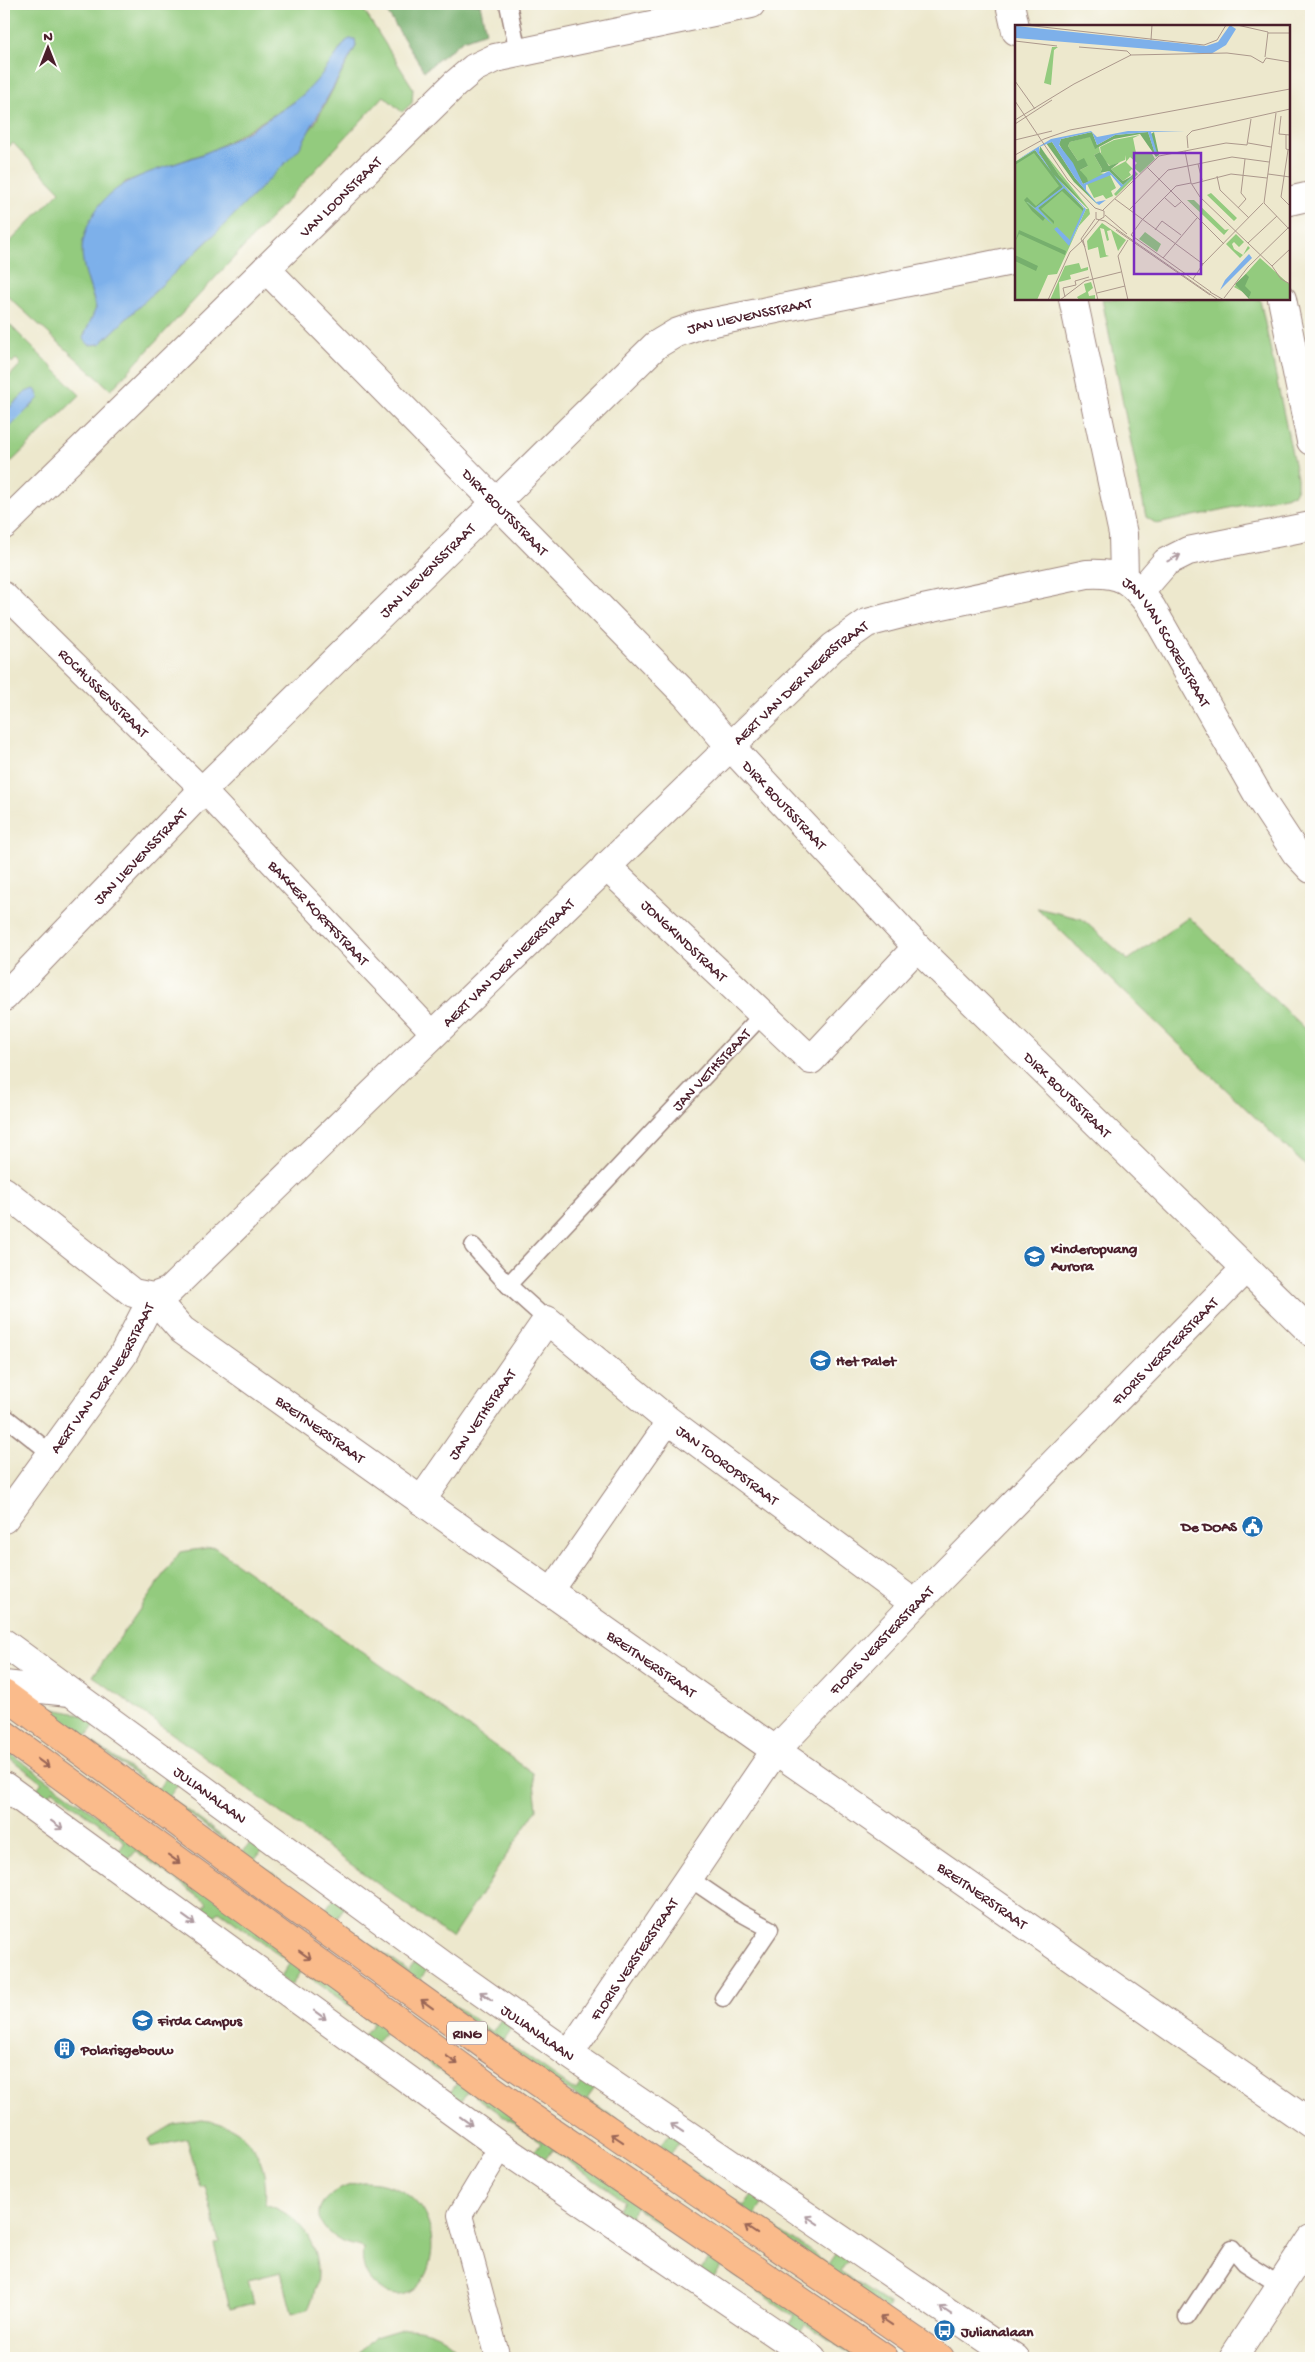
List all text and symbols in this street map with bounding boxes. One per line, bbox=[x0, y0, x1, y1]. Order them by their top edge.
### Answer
north arrow bbox=[22, 22, 72, 72]
inset map bbox=[1015, 25, 1290, 300]
text: N bbox=[43, 29, 53, 46]
street label: VAN LOONSTRAAT bbox=[296, 153, 387, 243]
street label: JAN LIEVENSSTRAAT bbox=[685, 295, 815, 339]
street label: DIRK BOUTSSTRAAT bbox=[456, 465, 552, 561]
street label: JAN LIEVENSSTRAAT bbox=[377, 520, 481, 622]
one-way arrow bbox=[1166, 553, 1181, 562]
street label: JAN VAN SCORELSTRAAT bbox=[1118, 574, 1214, 712]
street label: AERT VAN DER NEERSTRAAT bbox=[730, 617, 873, 750]
street label: ROCHUSSENSTRAAT bbox=[53, 645, 152, 743]
street label: DIRK BOUTSSTRAAT bbox=[737, 757, 830, 855]
street label: JAN LIEVENSSTRAAT bbox=[91, 804, 193, 909]
street label: BAKKER KORFFSTRAAT bbox=[263, 857, 372, 971]
street label: AERT VAN DER NEERSTRAAT bbox=[439, 895, 580, 1032]
street label: JONGKINDSTRAAT bbox=[636, 897, 731, 987]
street label: JAN VETHSTRAAT bbox=[669, 1025, 756, 1116]
street label: DIRK BOUTSSTRAAT bbox=[1018, 1048, 1115, 1143]
place label: Kinderopvang Aurora bbox=[1050, 1241, 1138, 1276]
school or university icon: Kinderopvang Aurora bbox=[1023, 1245, 1047, 1269]
street label: FLORIS VERSTERSTRAAT bbox=[1108, 1294, 1224, 1410]
street label: AERT VAN DER NEERSTRAAT bbox=[47, 1299, 160, 1458]
school or university icon: Het Palet bbox=[808, 1348, 832, 1372]
place label: Het Palet bbox=[836, 1353, 898, 1371]
street label: JAN VETHSTRAAT bbox=[445, 1365, 522, 1464]
street label: BREITNERSTRAAT bbox=[270, 1392, 368, 1469]
street label: JAN TOOROPSTRAAT bbox=[672, 1422, 782, 1511]
public building icon: De DOAS bbox=[1241, 1514, 1265, 1538]
place label: De DOAS bbox=[1179, 1519, 1238, 1537]
street label: FLORIS VERSTERSTRAAT bbox=[826, 1582, 940, 1700]
street label: BREITNERSTRAAT bbox=[602, 1627, 700, 1703]
one-way arrow bbox=[36, 1758, 50, 1768]
street label: JULIANALAAN bbox=[169, 1763, 250, 1829]
one-way arrow bbox=[50, 1819, 63, 1830]
one-way arrow bbox=[167, 1854, 180, 1865]
street label: BREITNERSTRAAT bbox=[932, 1859, 1031, 1935]
street label: FLORIS VERSTERSTRAAT bbox=[587, 1894, 684, 2025]
one-way arrow bbox=[182, 1915, 196, 1925]
one-way arrow bbox=[298, 1950, 312, 1960]
one-way arrow bbox=[480, 1991, 494, 2001]
one-way arrow bbox=[420, 1999, 434, 2009]
street label: JULIANALAAN bbox=[497, 2002, 578, 2066]
school or university icon: Firda Campus bbox=[130, 2008, 154, 2032]
one-way arrow bbox=[313, 2010, 326, 2021]
place label: Firda Campus bbox=[157, 2013, 243, 2031]
road number: RING bbox=[447, 2022, 487, 2045]
building icon: Polarisgebouw bbox=[53, 2037, 77, 2061]
place label: Polarisgebouw bbox=[80, 2042, 174, 2060]
one-way arrow bbox=[444, 2055, 458, 2065]
one-way arrow bbox=[459, 2116, 473, 2126]
one-way arrow bbox=[671, 2123, 685, 2133]
one-way arrow bbox=[610, 2133, 624, 2143]
one-way arrow bbox=[805, 2215, 819, 2225]
one-way arrow bbox=[744, 2225, 758, 2235]
one-way arrow bbox=[939, 2306, 953, 2316]
one-way arrow bbox=[879, 2316, 893, 2326]
bus stop icon: Julianalaan bbox=[933, 2319, 957, 2343]
place label: Julianalaan bbox=[960, 2324, 1034, 2342]

